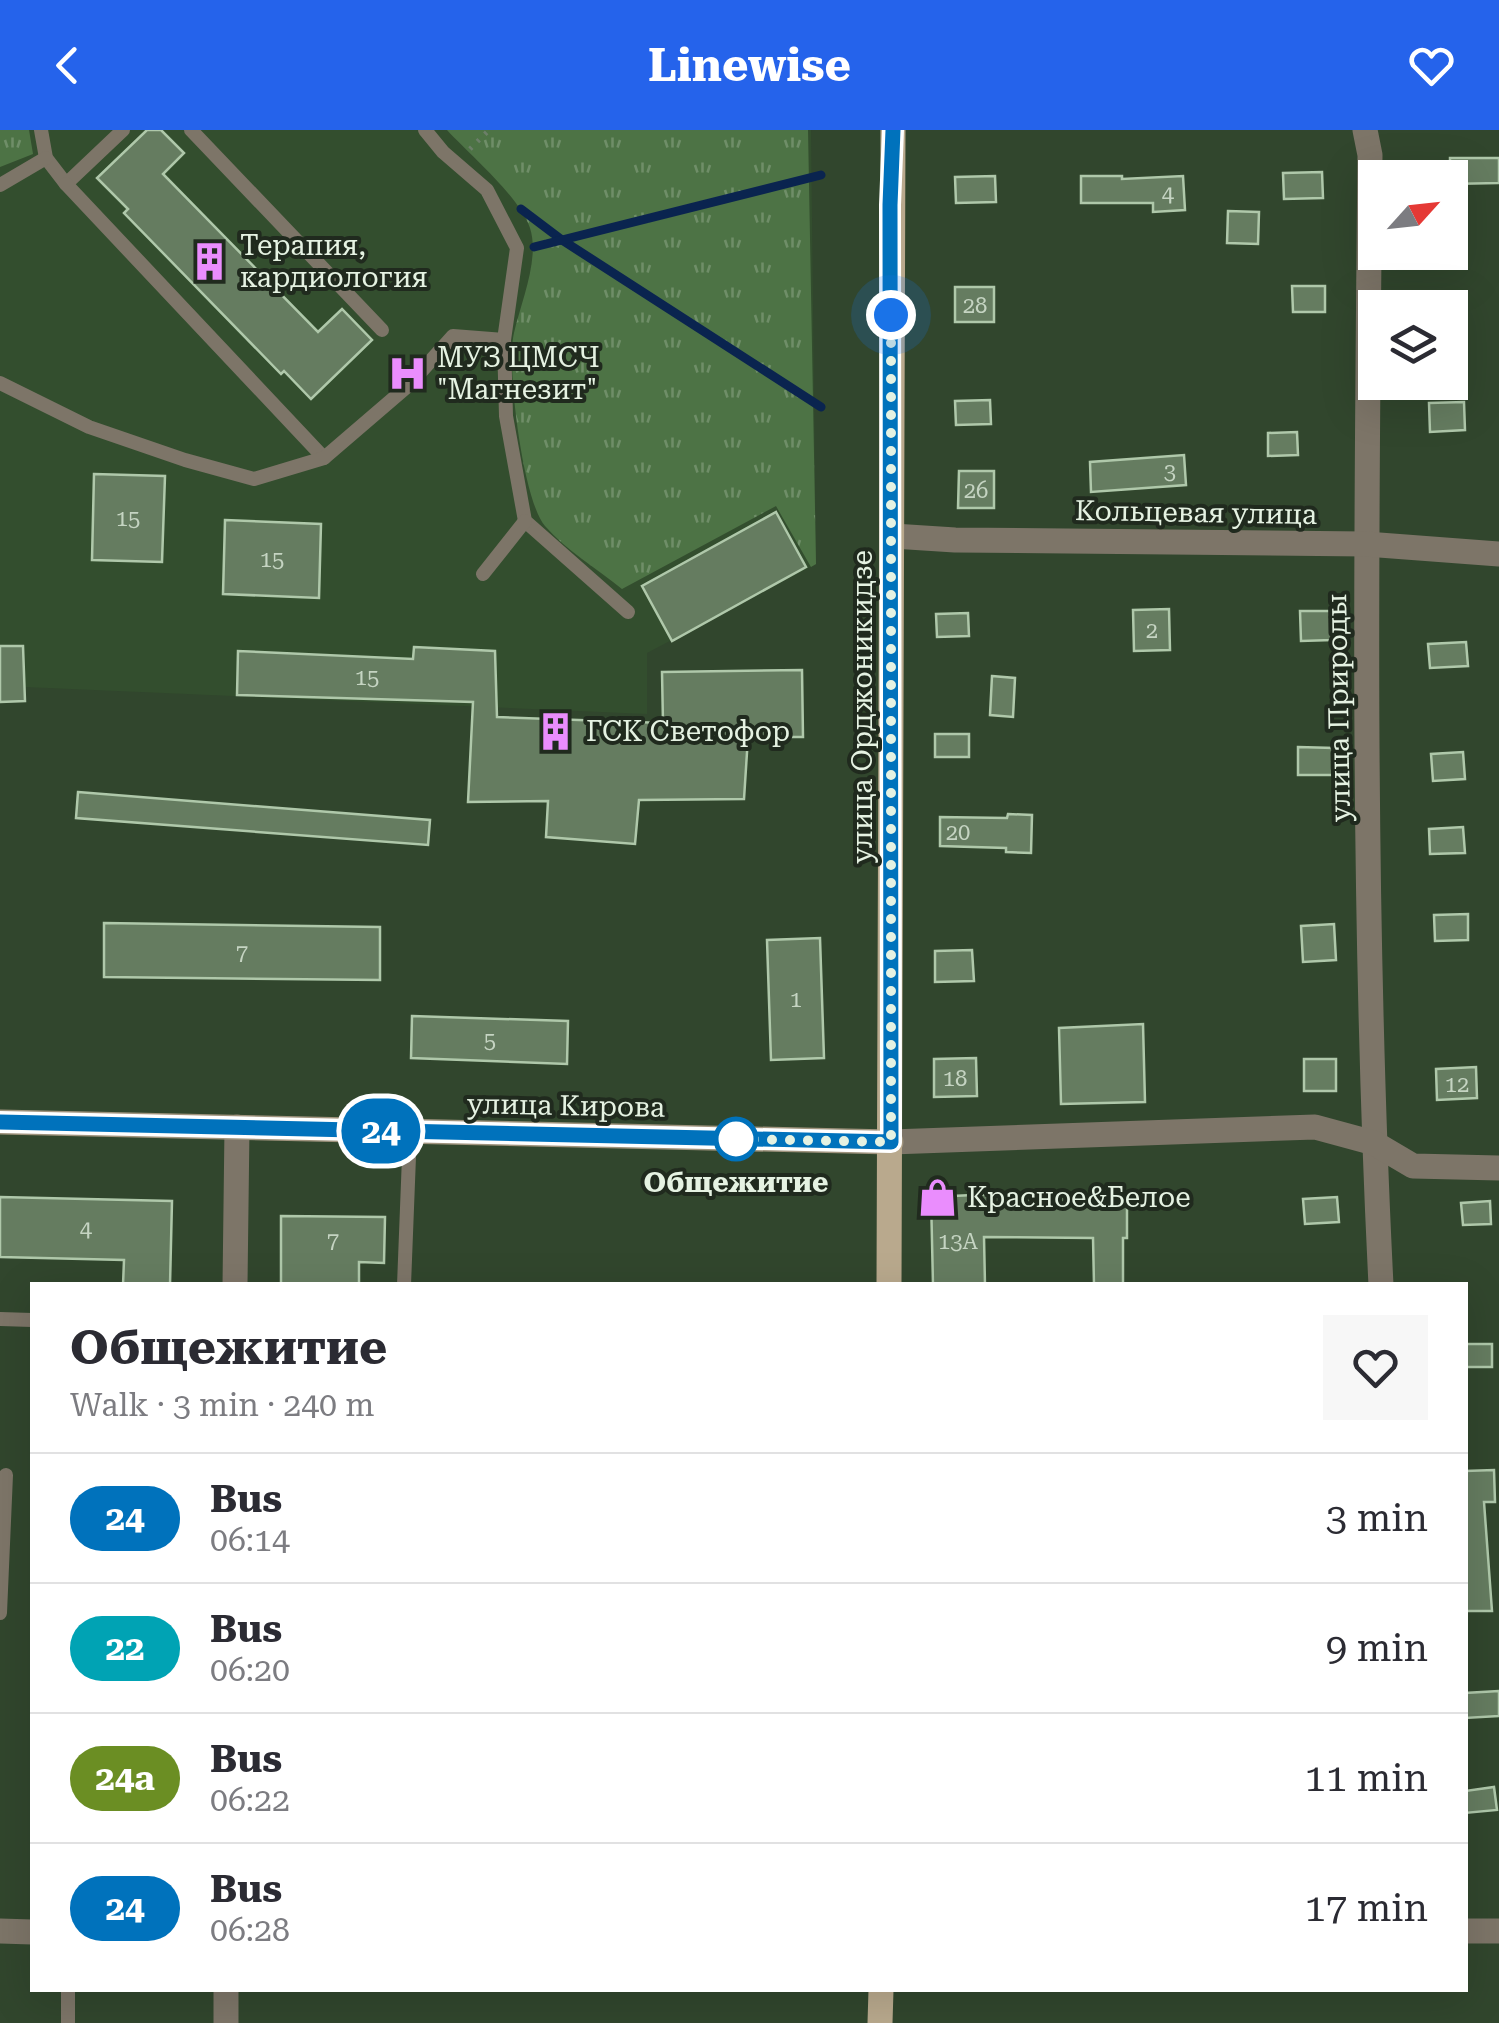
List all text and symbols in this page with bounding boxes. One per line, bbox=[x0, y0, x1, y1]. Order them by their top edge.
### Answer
icon: back bbox=[40, 38, 95, 93]
icon: heart bbox=[1404, 38, 1459, 93]
text: Linewise bbox=[648, 39, 851, 92]
north arrow bbox=[1358, 160, 1468, 270]
map controls bbox=[1358, 160, 1468, 400]
house number: 4 bbox=[1162, 182, 1175, 207]
place label: Терапия, кардиология bbox=[240, 229, 428, 294]
building icon: Терапия, кардиология bbox=[189, 240, 231, 282]
your location bbox=[866, 290, 916, 340]
button: layers bbox=[1358, 290, 1468, 400]
house number: 28 bbox=[963, 293, 987, 318]
place label: МУЗ ЦМСЧ "Магнезит" bbox=[437, 341, 600, 406]
hospital icon: МУЗ ЦМСЧ "Магнезит" bbox=[386, 352, 428, 394]
house number: 3 bbox=[1164, 459, 1176, 484]
house number: 26 bbox=[964, 478, 988, 503]
street label: Кольцевая улица bbox=[1075, 494, 1317, 531]
house number: 15 bbox=[116, 506, 140, 531]
house number: 15 bbox=[260, 547, 284, 572]
street label: улица Орджоникидзе bbox=[846, 550, 879, 864]
street label: улица Природы bbox=[1320, 593, 1357, 823]
house number: 2 bbox=[1146, 618, 1158, 643]
house number: 15 bbox=[355, 665, 379, 690]
building icon: ГСК Светофор bbox=[535, 710, 577, 752]
place label: ГСК Светофор bbox=[586, 715, 790, 748]
house number: 20 bbox=[946, 820, 970, 845]
house number: 7 bbox=[236, 940, 248, 965]
house number: 1 bbox=[790, 987, 802, 1012]
house number: 5 bbox=[484, 1028, 496, 1053]
house number: 18 bbox=[943, 1066, 967, 1091]
house number: 12 bbox=[1445, 1072, 1469, 1097]
street label: улица Кирова bbox=[467, 1087, 665, 1124]
line badge: 24 bbox=[336, 1098, 426, 1164]
text: 24 bbox=[361, 1111, 401, 1152]
marker: Общежитие bbox=[715, 1118, 757, 1160]
place label: Общежитие bbox=[644, 1166, 829, 1199]
shop icon: Красное&Белое bbox=[916, 1176, 958, 1218]
place label: Красное&Белое bbox=[967, 1181, 1191, 1214]
house number: 4 bbox=[80, 1217, 93, 1242]
house number: 7 bbox=[327, 1228, 339, 1253]
house number: 13А bbox=[938, 1229, 979, 1254]
button: heart bbox=[1323, 1315, 1428, 1420]
text: Общежитие bbox=[70, 1320, 387, 1376]
text: Walk · 3 min · 240 m bbox=[70, 1386, 374, 1424]
text: Bus bbox=[210, 1477, 282, 1521]
text: 3 min bbox=[1326, 1496, 1428, 1540]
text: 24 bbox=[105, 1498, 145, 1539]
text: 06:14 bbox=[210, 1521, 290, 1559]
text: Bus bbox=[210, 1607, 282, 1651]
text: 9 min bbox=[1326, 1626, 1428, 1670]
text: 22 bbox=[105, 1628, 145, 1669]
text: 06:20 bbox=[210, 1651, 290, 1689]
text: Bus bbox=[210, 1737, 282, 1781]
text: 11 min bbox=[1305, 1756, 1428, 1800]
text: 24a bbox=[95, 1758, 155, 1799]
text: 06:22 bbox=[210, 1781, 290, 1819]
text: Bus bbox=[210, 1867, 282, 1911]
text: 17 min bbox=[1305, 1886, 1428, 1930]
text: 24 bbox=[105, 1888, 145, 1929]
text: 06:28 bbox=[210, 1911, 290, 1949]

